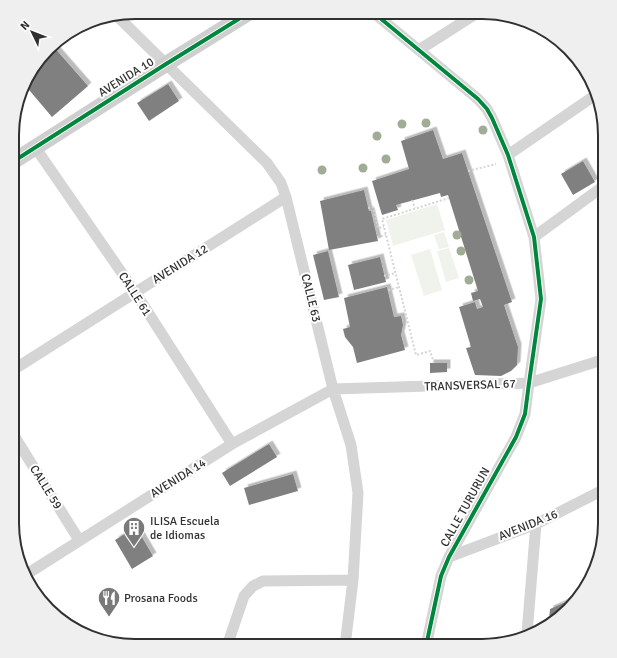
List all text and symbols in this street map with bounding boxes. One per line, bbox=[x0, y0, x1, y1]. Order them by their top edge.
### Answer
north arrow bbox=[12, 12, 52, 52]
text: N bbox=[18, 18, 32, 33]
street label: AVENIDA 10 bbox=[96, 54, 157, 100]
street label: AVENIDA 12 bbox=[150, 241, 211, 287]
street label: CALLE 61 bbox=[115, 270, 154, 319]
street label: CALLE 63 bbox=[297, 272, 324, 324]
street label: TRANSVERSAL 67 bbox=[424, 376, 516, 395]
street label: AVENIDA 14 bbox=[148, 455, 209, 501]
street label: CALLE 59 bbox=[26, 462, 65, 512]
street label: CALLE TURURUN bbox=[437, 465, 493, 550]
street label: AVENIDA 16 bbox=[496, 507, 560, 544]
place label: ILISA Escuela de Idiomas bbox=[150, 514, 220, 543]
building icon: ILISA Escuela de Idiomas bbox=[121, 515, 147, 548]
restaurant icon: Prosana Foods bbox=[96, 585, 122, 618]
place label: Prosana Foods bbox=[124, 591, 198, 606]

